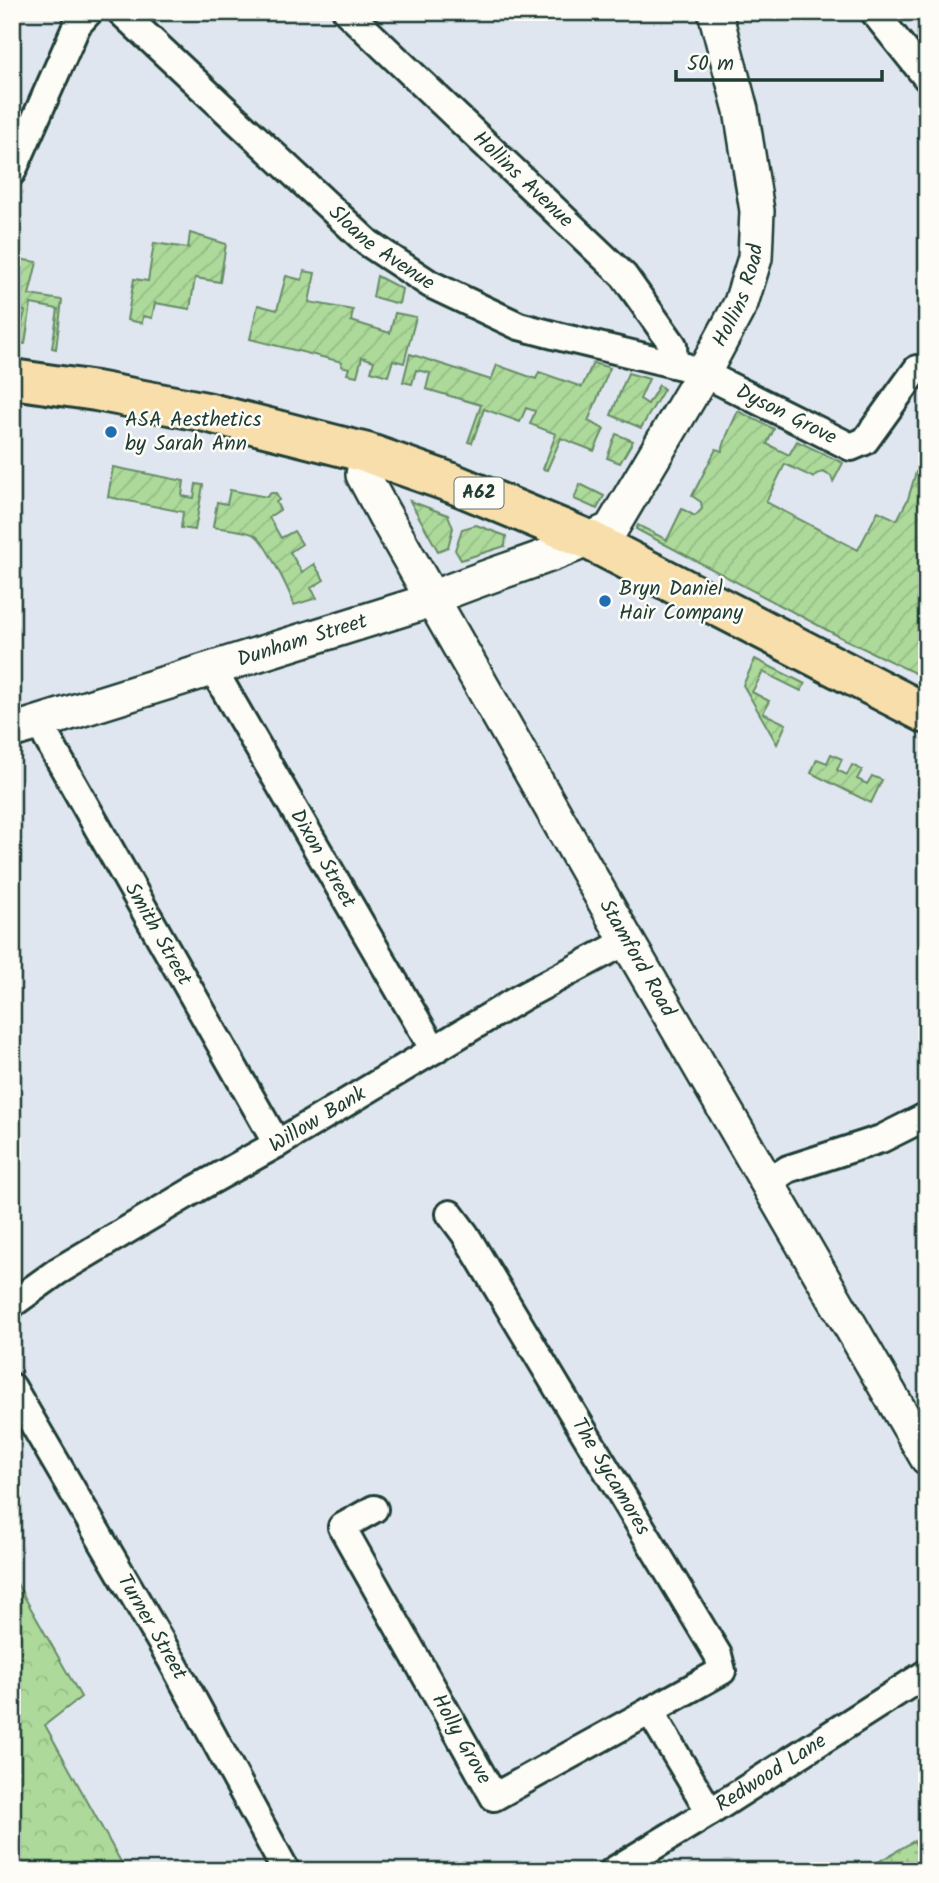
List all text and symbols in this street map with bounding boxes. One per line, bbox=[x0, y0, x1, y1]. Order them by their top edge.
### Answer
scale bar bbox=[676, 38, 883, 82]
text: 50 m bbox=[687, 48, 734, 81]
street label: Hollins Avenue bbox=[465, 123, 582, 237]
street label: Sloane Avenue bbox=[321, 197, 442, 300]
street label: Hollins Road bbox=[704, 242, 772, 353]
street label: Dyson Grove bbox=[730, 375, 843, 454]
place label: ASA Aesthetics by Sarah Ann bbox=[125, 404, 262, 461]
marker: ASA Aesthetics by Sarah Ann bbox=[103, 424, 119, 440]
road number: A62 bbox=[454, 478, 504, 508]
place label: Bryn Daniel Hair Company bbox=[619, 573, 743, 630]
marker: Bryn Daniel Hair Company bbox=[597, 593, 613, 609]
street label: Dunham Street bbox=[233, 604, 372, 676]
street label: Dixon Street bbox=[281, 803, 365, 915]
street label: Smith Street bbox=[116, 876, 201, 992]
street label: Stamford Road bbox=[590, 893, 685, 1024]
street label: Willow Bank bbox=[263, 1078, 372, 1162]
street label: The Sycamores bbox=[563, 1411, 659, 1542]
street label: Turner Street bbox=[108, 1568, 196, 1687]
street label: Holly Grove bbox=[422, 1687, 500, 1791]
street label: Redwood Lane bbox=[709, 1725, 834, 1821]

